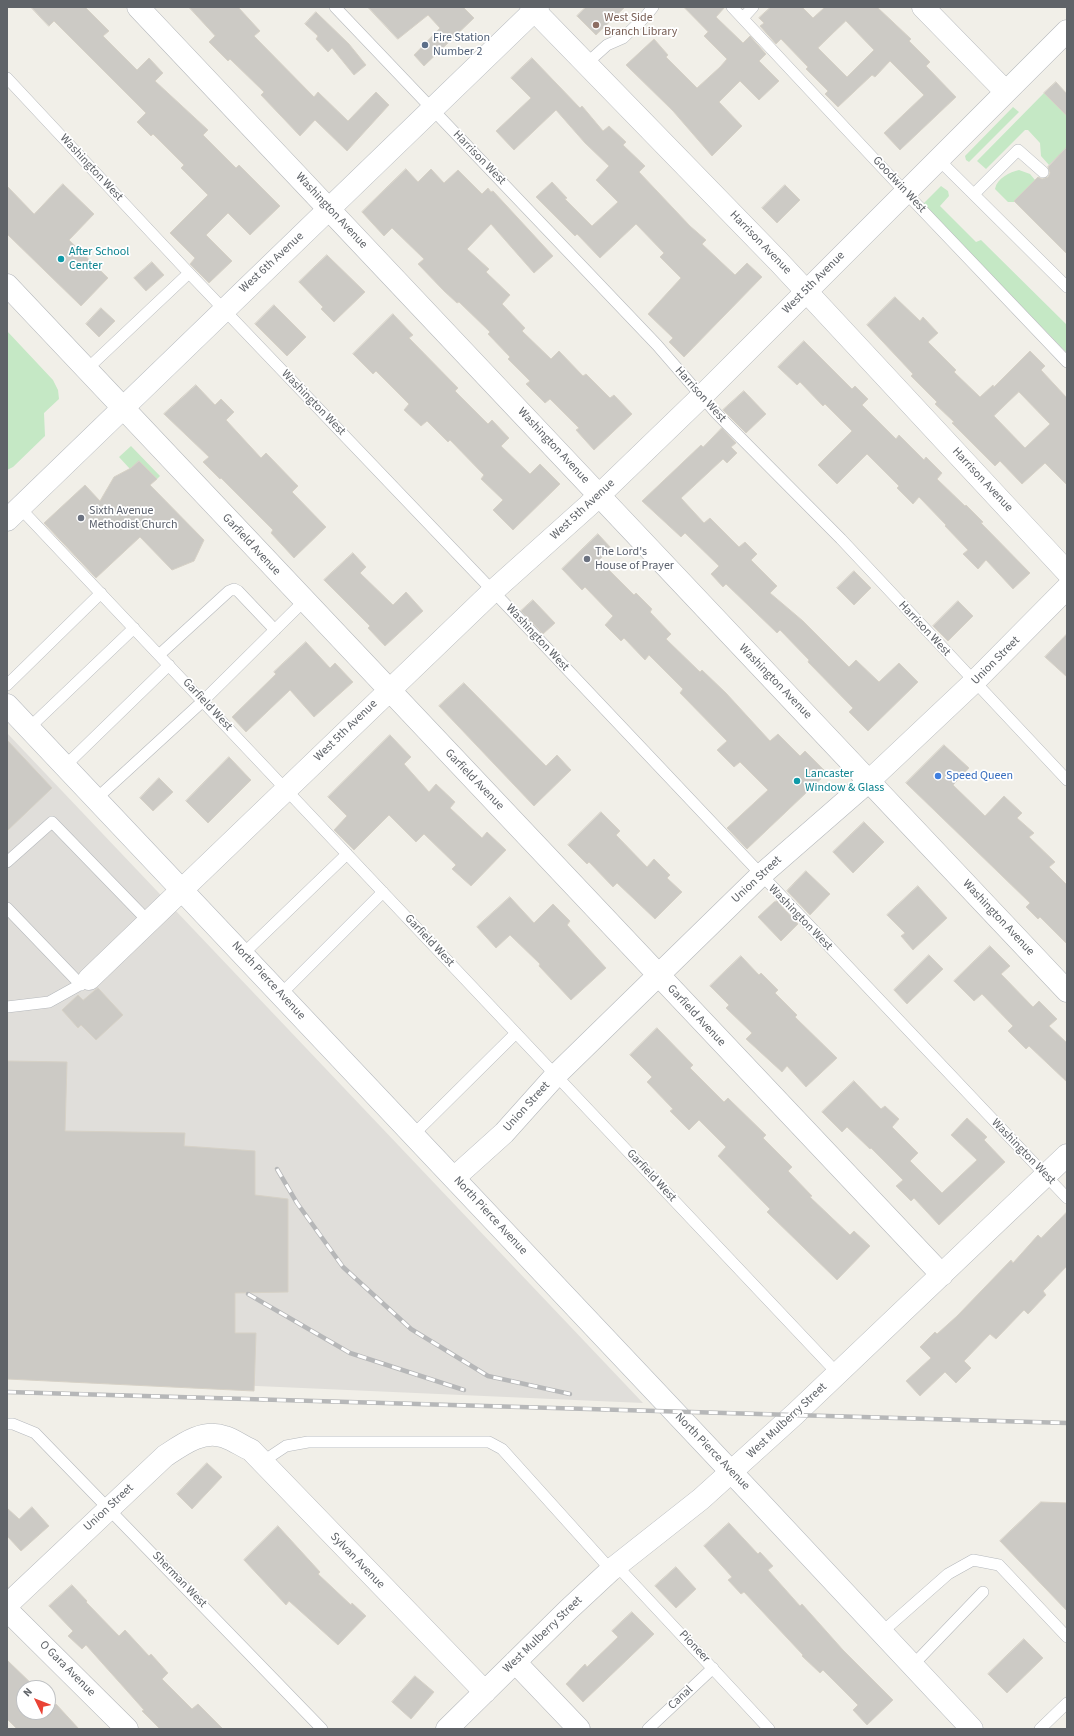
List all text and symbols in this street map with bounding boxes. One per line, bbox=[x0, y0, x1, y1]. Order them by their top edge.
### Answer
place label: West Side Branch Library bbox=[604, 11, 677, 39]
marker: West Side Branch Library bbox=[591, 20, 601, 30]
place label: Fire Station Number 2 bbox=[433, 31, 490, 59]
marker: Fire Station Number 2 bbox=[420, 40, 430, 50]
street label: Harrison West bbox=[450, 128, 508, 188]
street label: Washington West bbox=[56, 132, 126, 204]
street label: Goodwin West bbox=[869, 154, 929, 216]
street label: Washington Avenue bbox=[292, 170, 370, 252]
street label: Harrison Avenue bbox=[726, 208, 794, 278]
street label: West 6th Avenue bbox=[237, 230, 307, 296]
place label: After School Center bbox=[69, 245, 129, 273]
street label: West 5th Avenue bbox=[780, 249, 848, 317]
marker: After School Center bbox=[56, 254, 66, 264]
street label: Harrison West bbox=[671, 364, 729, 426]
street label: Washington West bbox=[278, 367, 348, 439]
street label: Washington Avenue bbox=[514, 405, 592, 487]
street label: Harrison Avenue bbox=[949, 445, 1015, 515]
street label: West 5th Avenue bbox=[548, 477, 618, 543]
place label: Sixth Avenue Methodist Church bbox=[89, 504, 177, 532]
street label: Garfield Avenue bbox=[219, 511, 283, 579]
marker: Sixth Avenue Methodist Church bbox=[76, 513, 86, 523]
place label: The Lord's House of Prayer bbox=[595, 545, 674, 573]
marker: The Lord's House of Prayer bbox=[582, 554, 592, 564]
street label: Harrison West bbox=[895, 599, 953, 659]
street label: Washington West bbox=[502, 602, 572, 674]
street label: Union Street bbox=[969, 634, 1023, 688]
street label: Washington Avenue bbox=[736, 641, 814, 723]
street label: Garfield West bbox=[179, 676, 235, 734]
street label: West 5th Avenue bbox=[311, 697, 381, 765]
street label: Garfield Avenue bbox=[441, 747, 507, 813]
place label: Lancaster Window & Glass bbox=[805, 767, 884, 795]
place label: Speed Queen bbox=[946, 769, 1013, 783]
marker: Speed Queen bbox=[933, 771, 943, 781]
marker: Lancaster Window & Glass bbox=[792, 776, 802, 786]
street label: Union Street bbox=[729, 853, 785, 907]
street label: Washington Avenue bbox=[959, 877, 1037, 959]
street label: Washington West bbox=[765, 882, 835, 954]
street label: Garfield West bbox=[401, 912, 457, 970]
street label: North Pierce Avenue bbox=[228, 939, 308, 1023]
street label: Garfield Avenue bbox=[664, 982, 728, 1050]
street label: Union Street bbox=[501, 1079, 553, 1135]
street label: Washington West bbox=[988, 1116, 1058, 1188]
street label: Garfield West bbox=[623, 1147, 679, 1205]
street label: North Pierce Avenue bbox=[450, 1174, 530, 1258]
street label: West Mulberry Street bbox=[744, 1380, 830, 1462]
street label: North Pierce Avenue bbox=[671, 1410, 753, 1494]
street label: Union Street bbox=[81, 1481, 137, 1535]
street label: Sylvan Avenue bbox=[327, 1530, 387, 1592]
street label: Sherman West bbox=[149, 1549, 209, 1611]
street label: West Mulberry Street bbox=[501, 1594, 585, 1676]
street label: Pioneer bbox=[675, 1628, 713, 1666]
street label: O Gara Avenue bbox=[36, 1638, 98, 1700]
north arrow bbox=[16, 1680, 56, 1720]
street label: Canal bbox=[666, 1683, 696, 1713]
text: N bbox=[20, 1684, 36, 1700]

